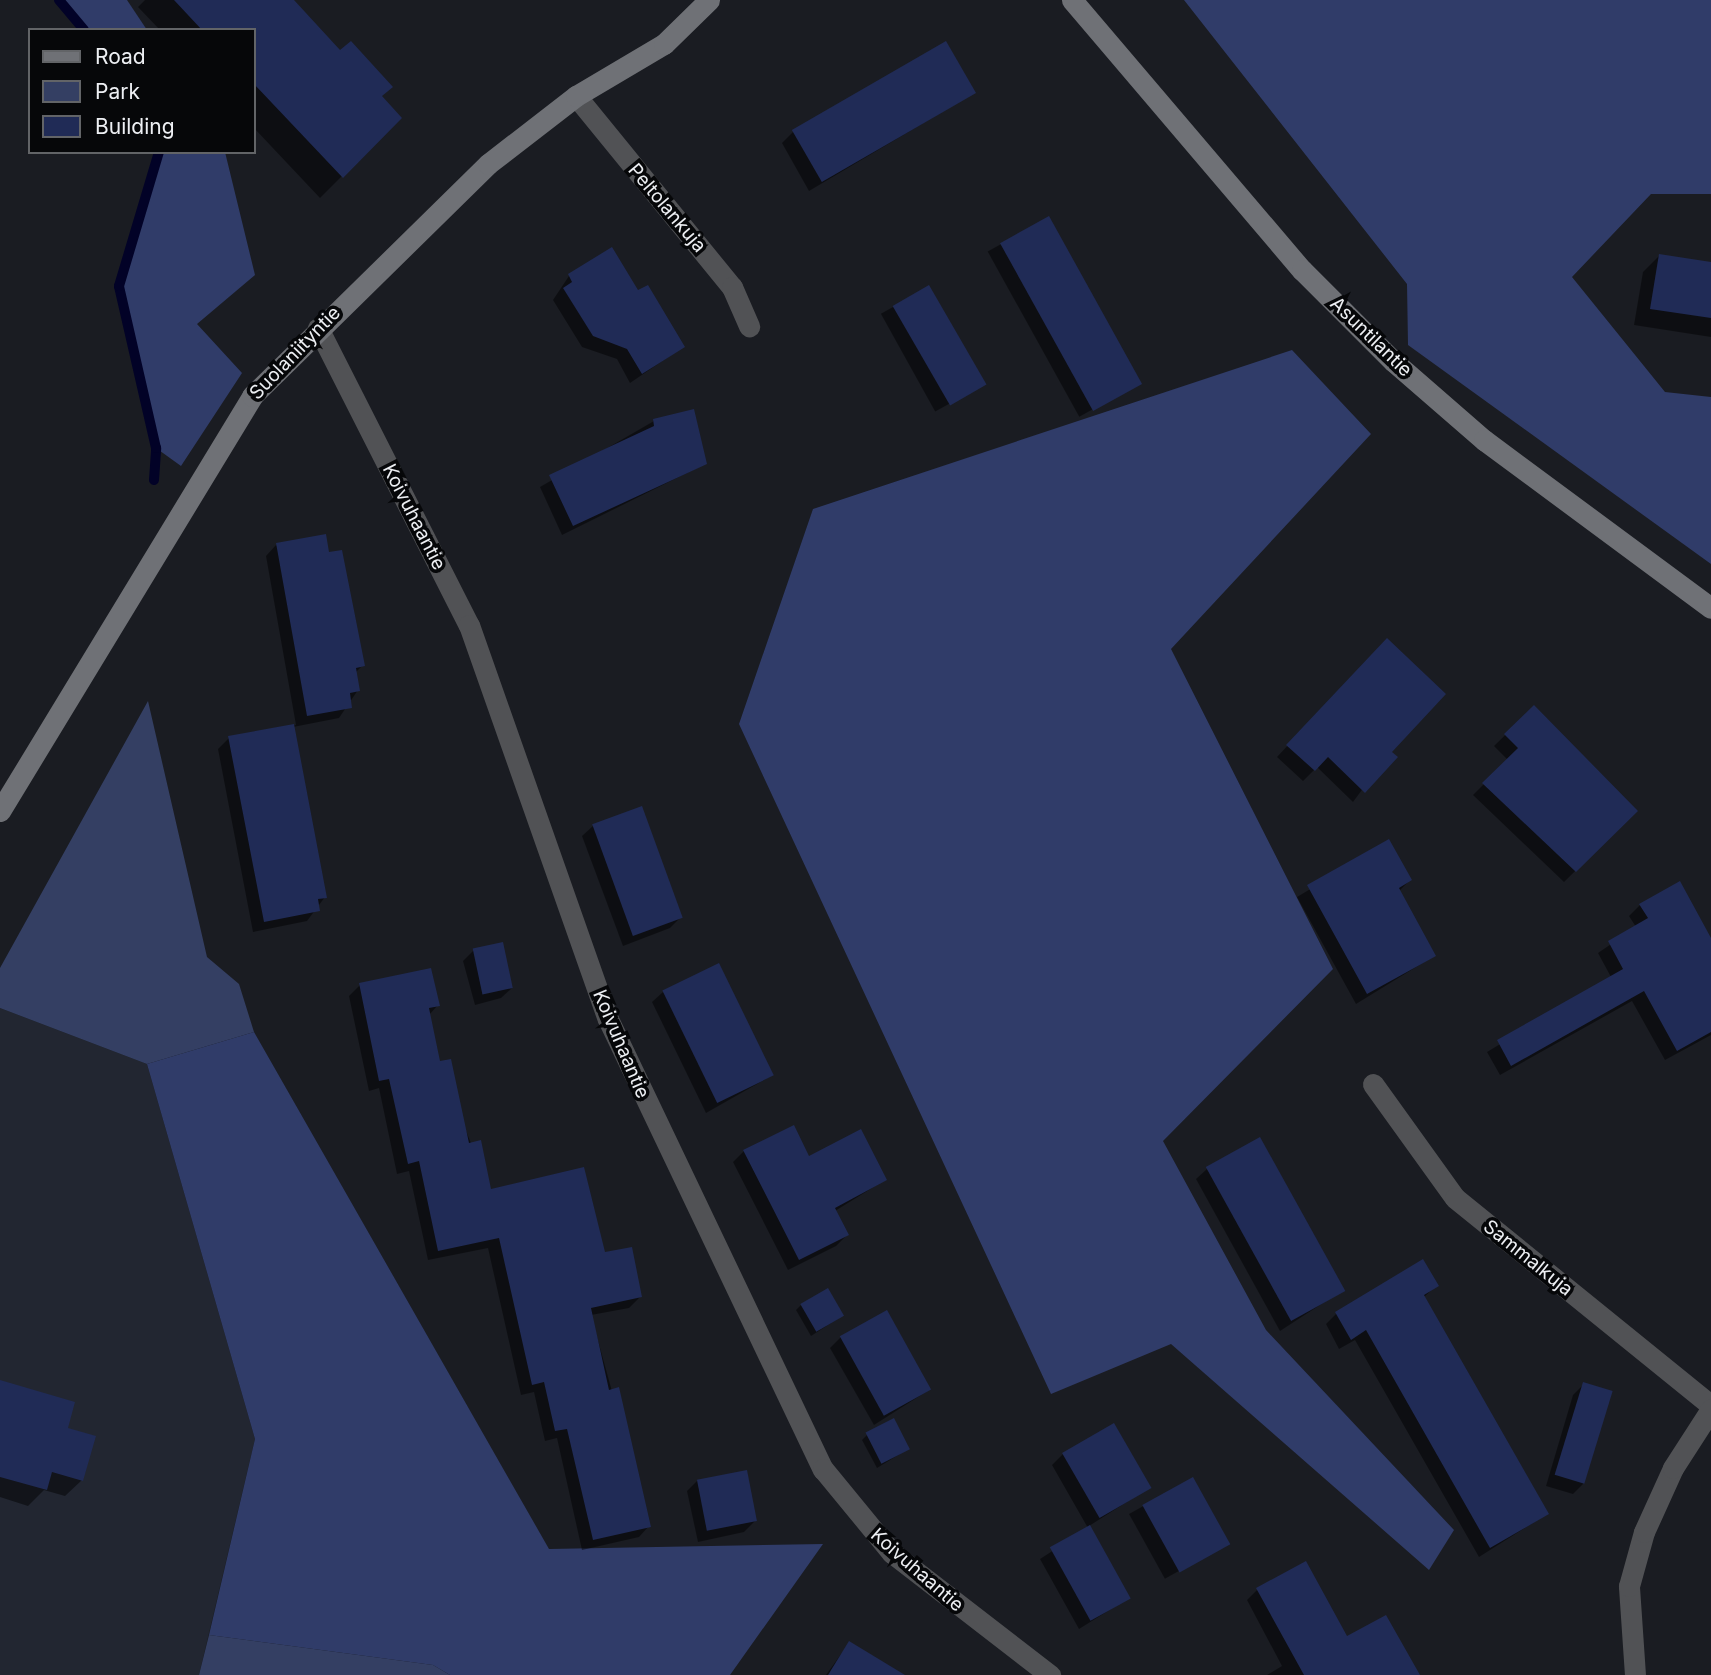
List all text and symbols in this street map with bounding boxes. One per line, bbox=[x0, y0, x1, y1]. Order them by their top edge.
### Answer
legend bbox=[28, 28, 256, 154]
text: Road bbox=[95, 44, 146, 69]
text: Park bbox=[95, 79, 140, 104]
text: Building bbox=[95, 114, 175, 139]
street label: Peltolankuja bbox=[623, 159, 711, 257]
street label: Asuntilantie bbox=[1325, 292, 1417, 382]
street label: Suolaniityntie bbox=[245, 302, 345, 404]
street label: Koivuhaantie bbox=[378, 460, 450, 574]
street label: Koivuhaantie bbox=[588, 986, 654, 1102]
street label: Sammalkuja bbox=[1479, 1215, 1577, 1301]
street label: Koivuhaantie bbox=[866, 1523, 968, 1617]

